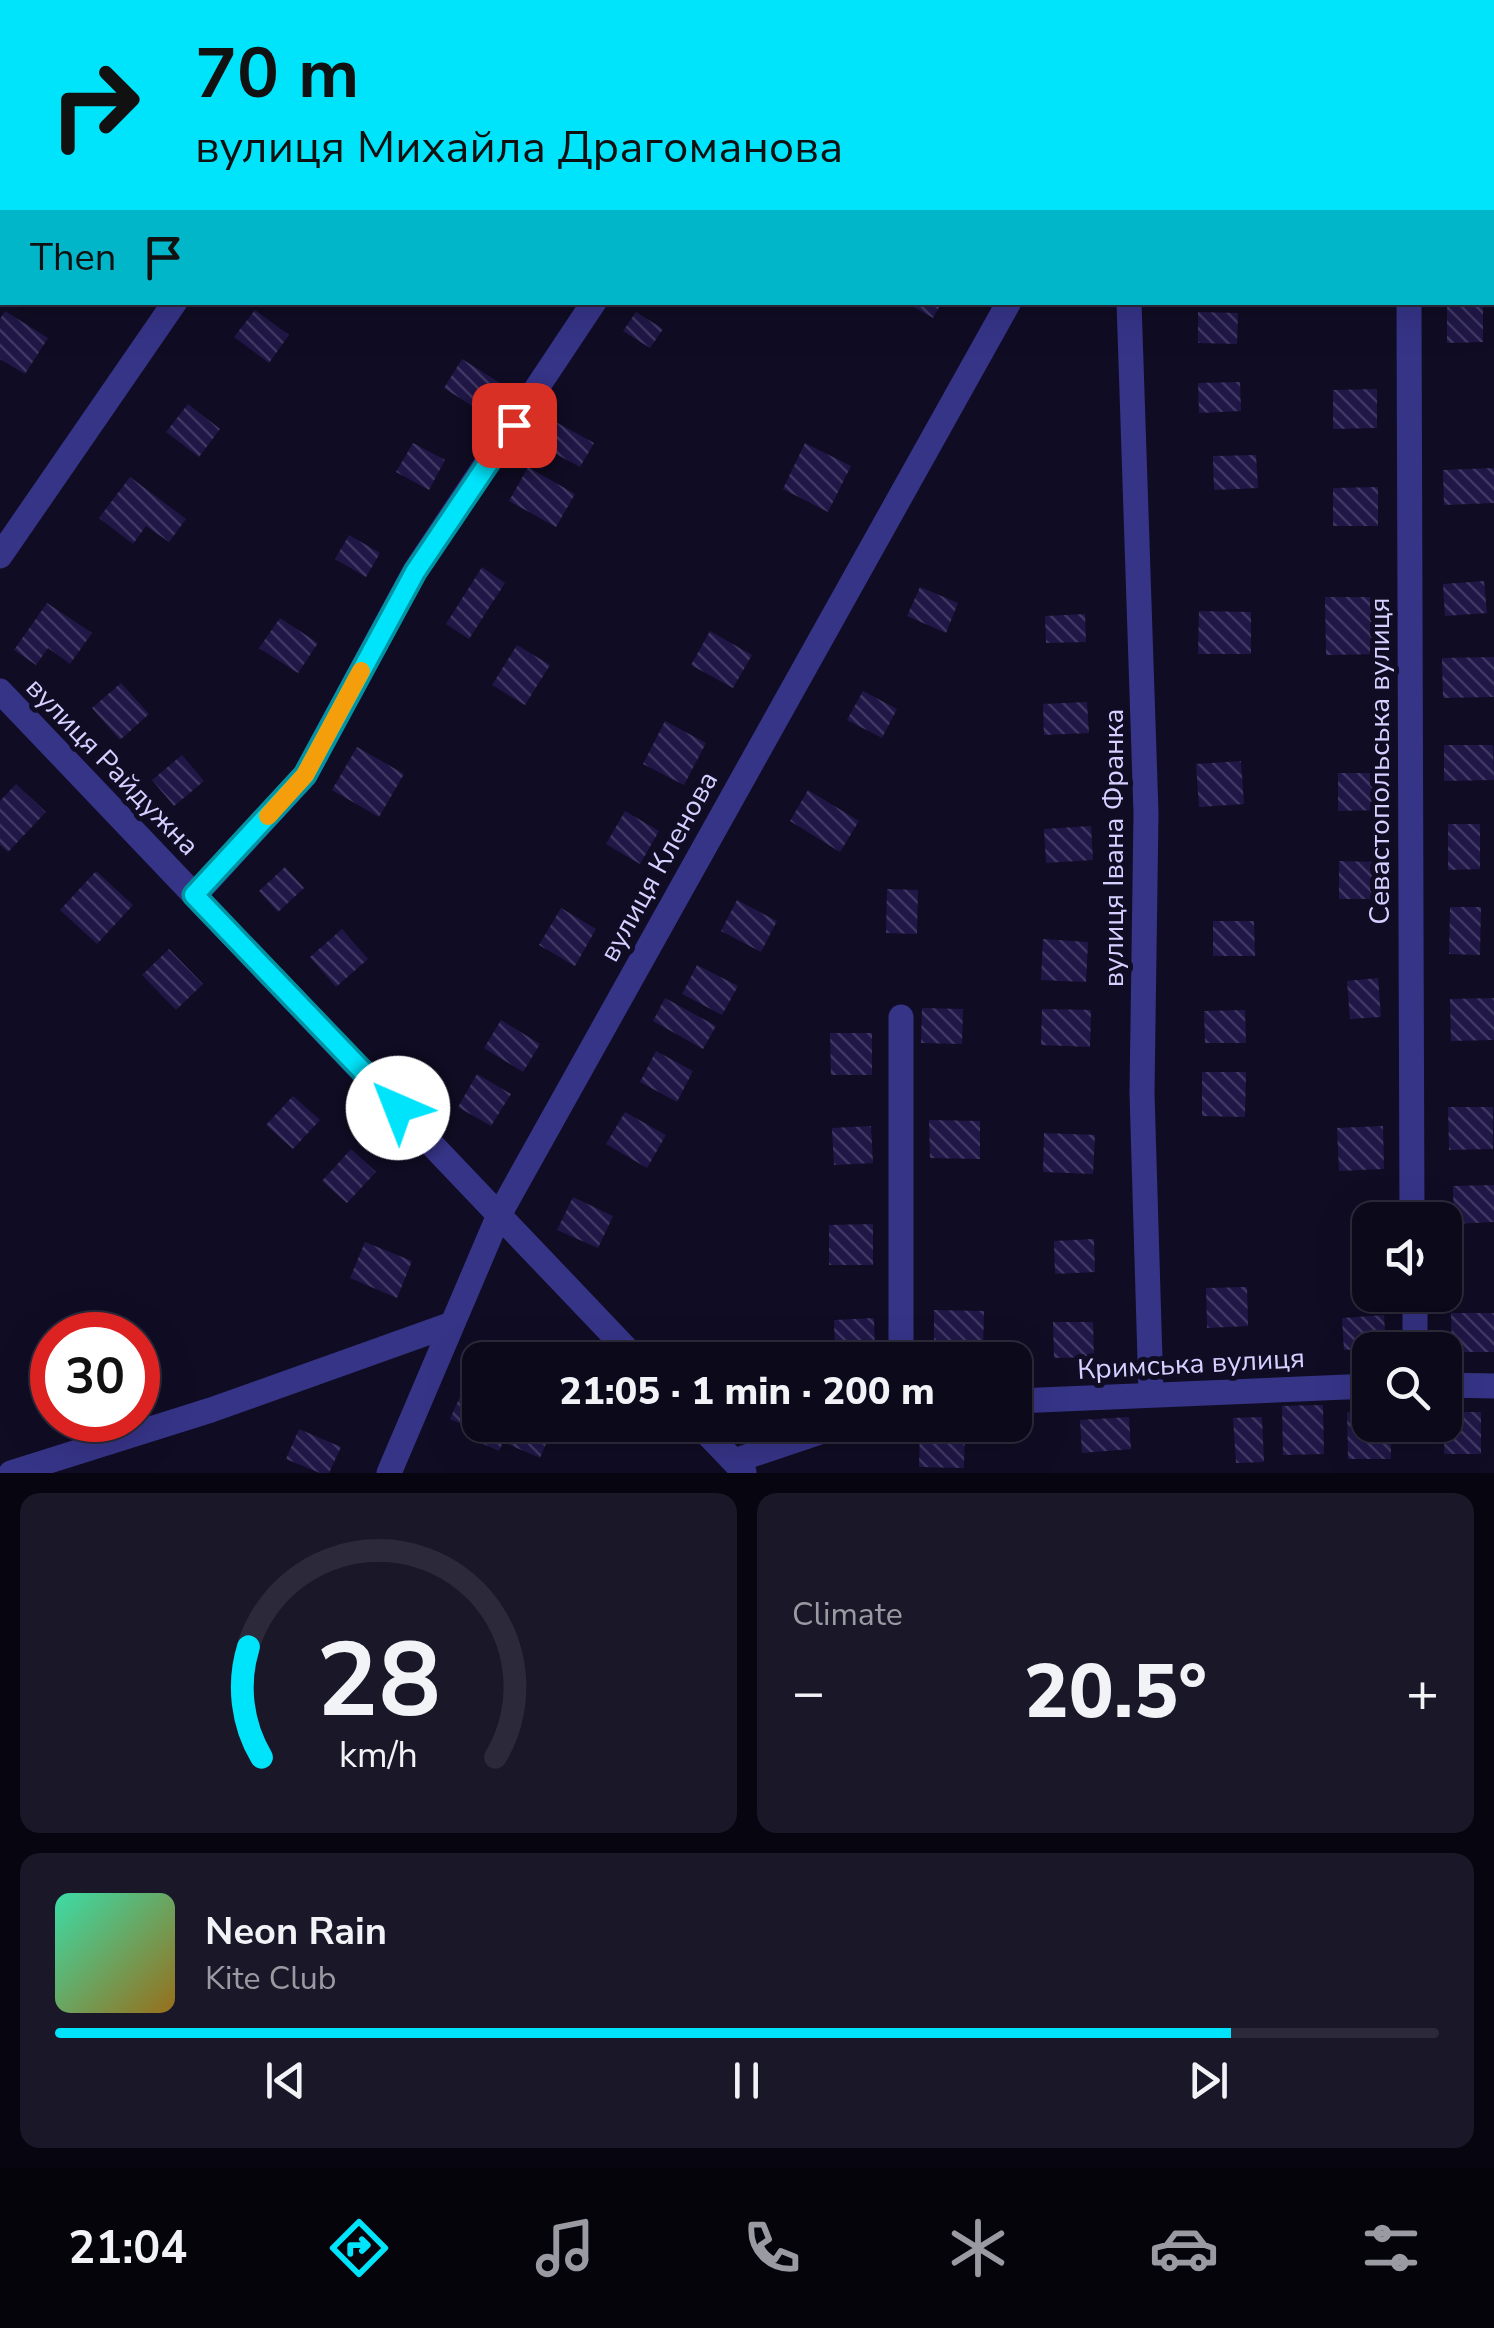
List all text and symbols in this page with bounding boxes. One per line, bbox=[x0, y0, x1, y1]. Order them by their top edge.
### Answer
text: 70 m bbox=[195, 26, 359, 122]
icon: right bbox=[30, 40, 160, 170]
text: вулиця Михайла Драгоманова bbox=[195, 117, 843, 178]
icon: arrive bbox=[136, 230, 191, 285]
text: Then bbox=[30, 232, 116, 283]
pin bbox=[472, 383, 557, 468]
icon: arrive bbox=[487, 398, 542, 453]
street label: Севастопольська вулиця bbox=[1361, 597, 1399, 925]
street label: вулиця Райдужна bbox=[17, 669, 207, 864]
street label: вулиця Івана Франка bbox=[1095, 709, 1133, 987]
street label: вулиця Кленова bbox=[591, 764, 727, 969]
position arrow bbox=[346, 1056, 450, 1160]
map controls bbox=[1352, 1202, 1462, 1442]
button: sound bbox=[1352, 1202, 1462, 1312]
speed limit sign: 30 bbox=[30, 1312, 160, 1442]
button: search bbox=[1352, 1332, 1462, 1442]
street label: Кримська вулиця bbox=[1076, 1339, 1306, 1389]
text: 21:05 · 1 min · 200 m bbox=[559, 1366, 935, 1417]
text: Climate bbox=[792, 1593, 903, 1636]
text: 28 bbox=[316, 1610, 441, 1752]
text: 20.5° bbox=[1024, 1641, 1207, 1743]
text: − bbox=[792, 1655, 825, 1730]
text: + bbox=[1406, 1655, 1439, 1730]
text: km/h bbox=[339, 1731, 418, 1780]
text: Neon Rain bbox=[205, 1906, 387, 1957]
text: Kite Club bbox=[205, 1957, 336, 2000]
icon: previous bbox=[258, 2053, 313, 2108]
icon: pause bbox=[719, 2053, 774, 2108]
icon: next bbox=[1181, 2053, 1236, 2108]
icon: directions bbox=[324, 2213, 394, 2283]
icon: music bbox=[530, 2213, 600, 2283]
icon: phone bbox=[737, 2213, 807, 2283]
icon: climate bbox=[943, 2213, 1013, 2283]
icon: car bbox=[1149, 2213, 1219, 2283]
icon: filters bbox=[1356, 2213, 1426, 2283]
text: 21:04 bbox=[68, 2218, 187, 2279]

